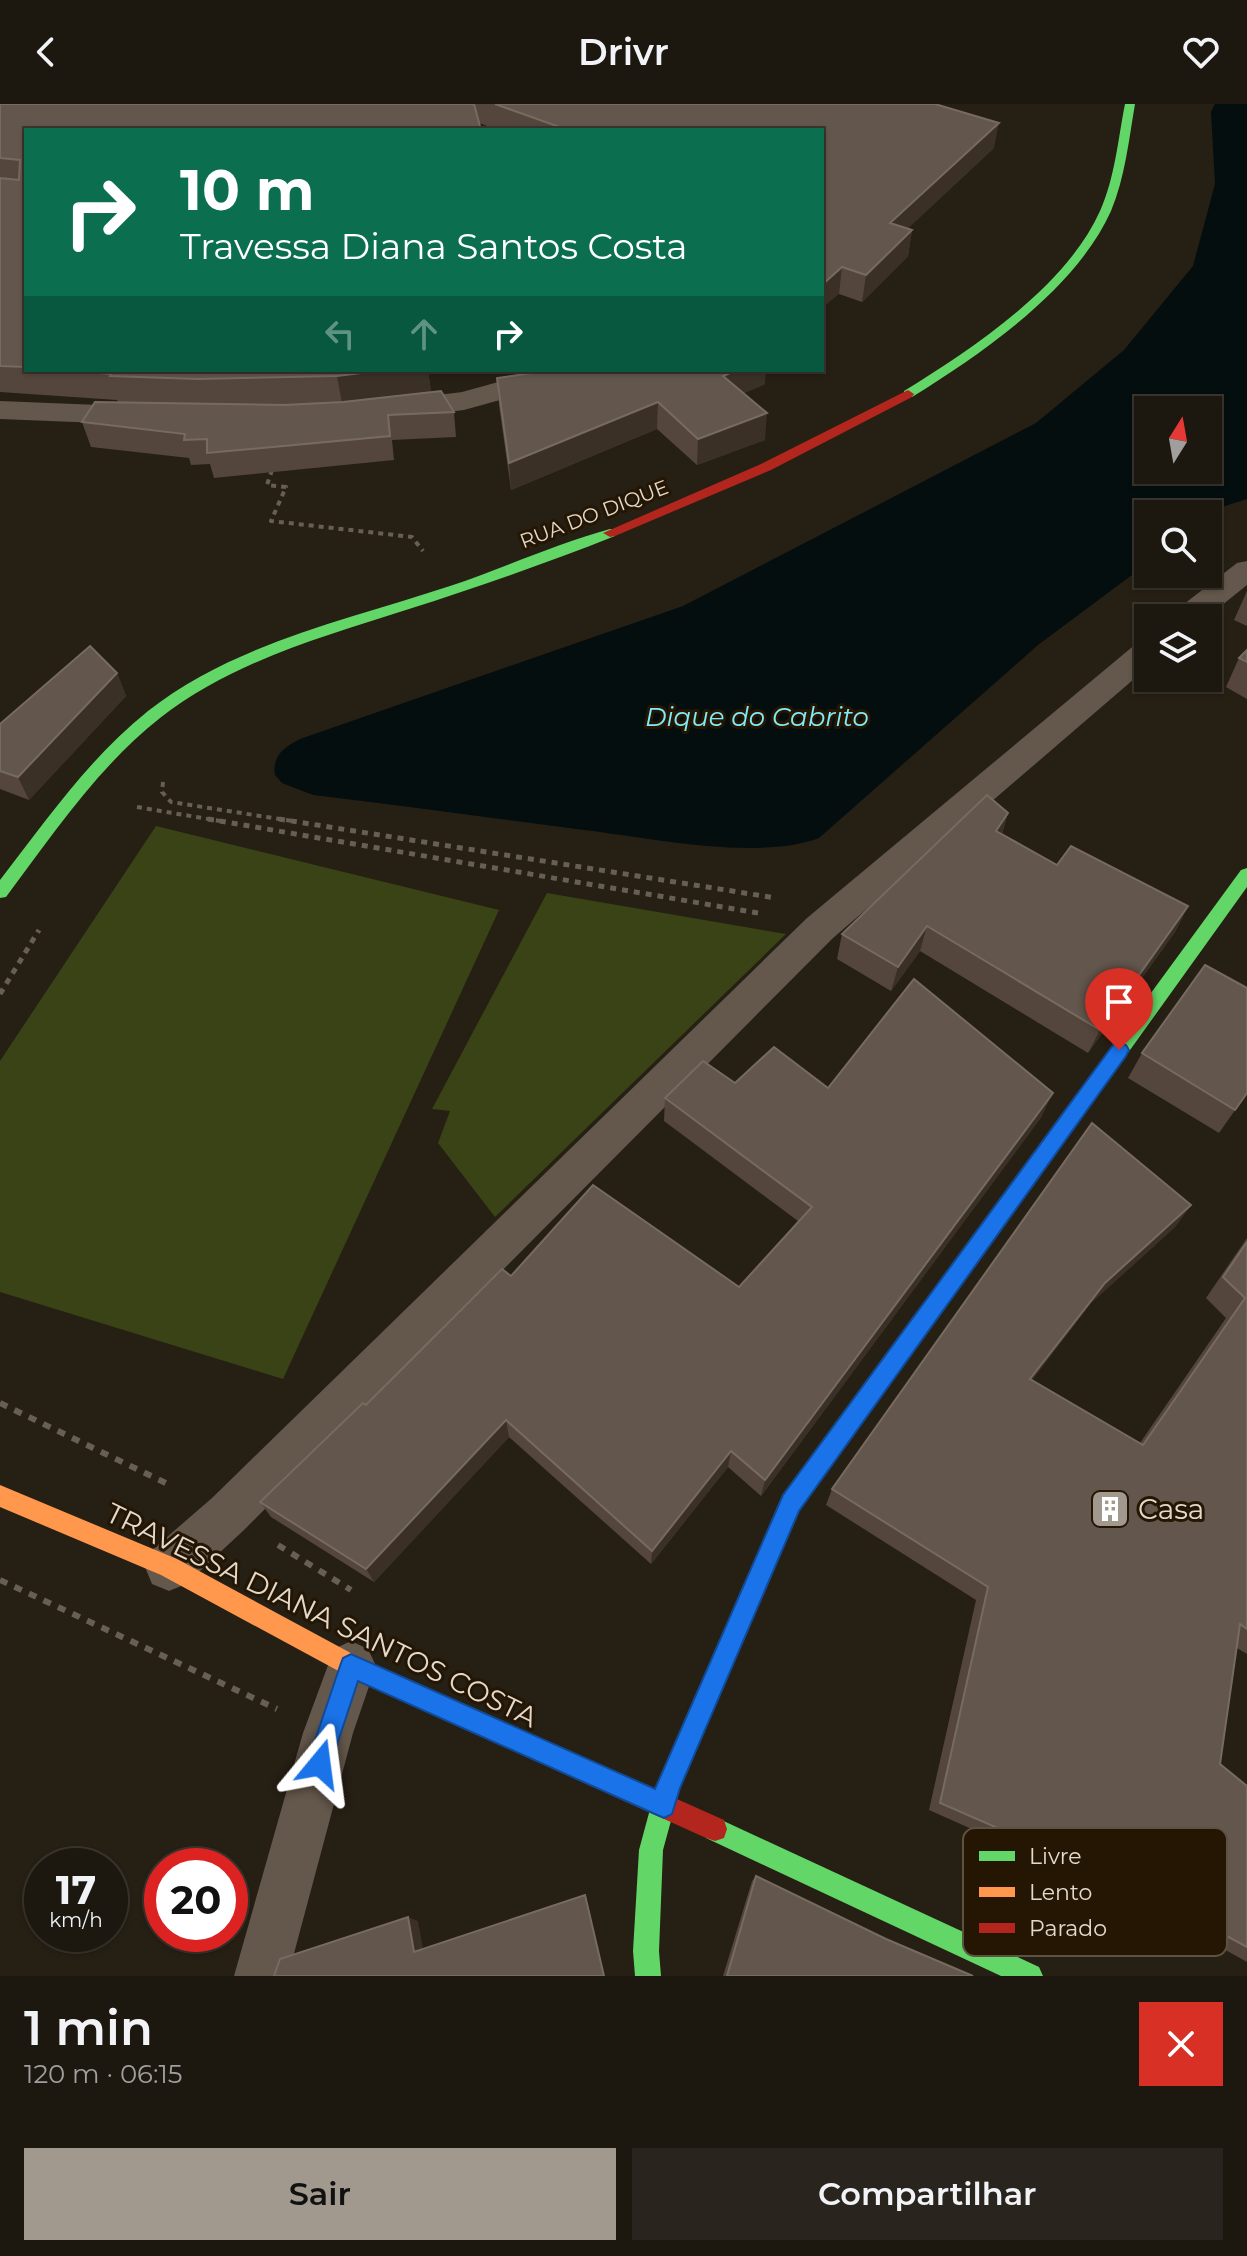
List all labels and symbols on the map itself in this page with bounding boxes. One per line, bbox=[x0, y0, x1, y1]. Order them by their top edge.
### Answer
north arrow bbox=[1134, 396, 1222, 484]
street label: RUA DO DIQUE bbox=[517, 475, 671, 553]
water label: Dique do Cabrito bbox=[645, 701, 869, 733]
pin bbox=[1085, 968, 1153, 1050]
building icon: Casa bbox=[1089, 1488, 1131, 1530]
place label: Casa bbox=[1138, 1492, 1204, 1526]
street label: TRAVESSA DIANA SANTOS COSTA bbox=[101, 1496, 544, 1735]
position arrow bbox=[278, 1722, 362, 1806]
legend bbox=[963, 1828, 1227, 1956]
text: Livre bbox=[1029, 1843, 1082, 1870]
speed limit sign: 20 bbox=[144, 1848, 248, 1952]
text: Lento bbox=[1029, 1879, 1092, 1906]
text: Parado bbox=[1029, 1915, 1107, 1942]

